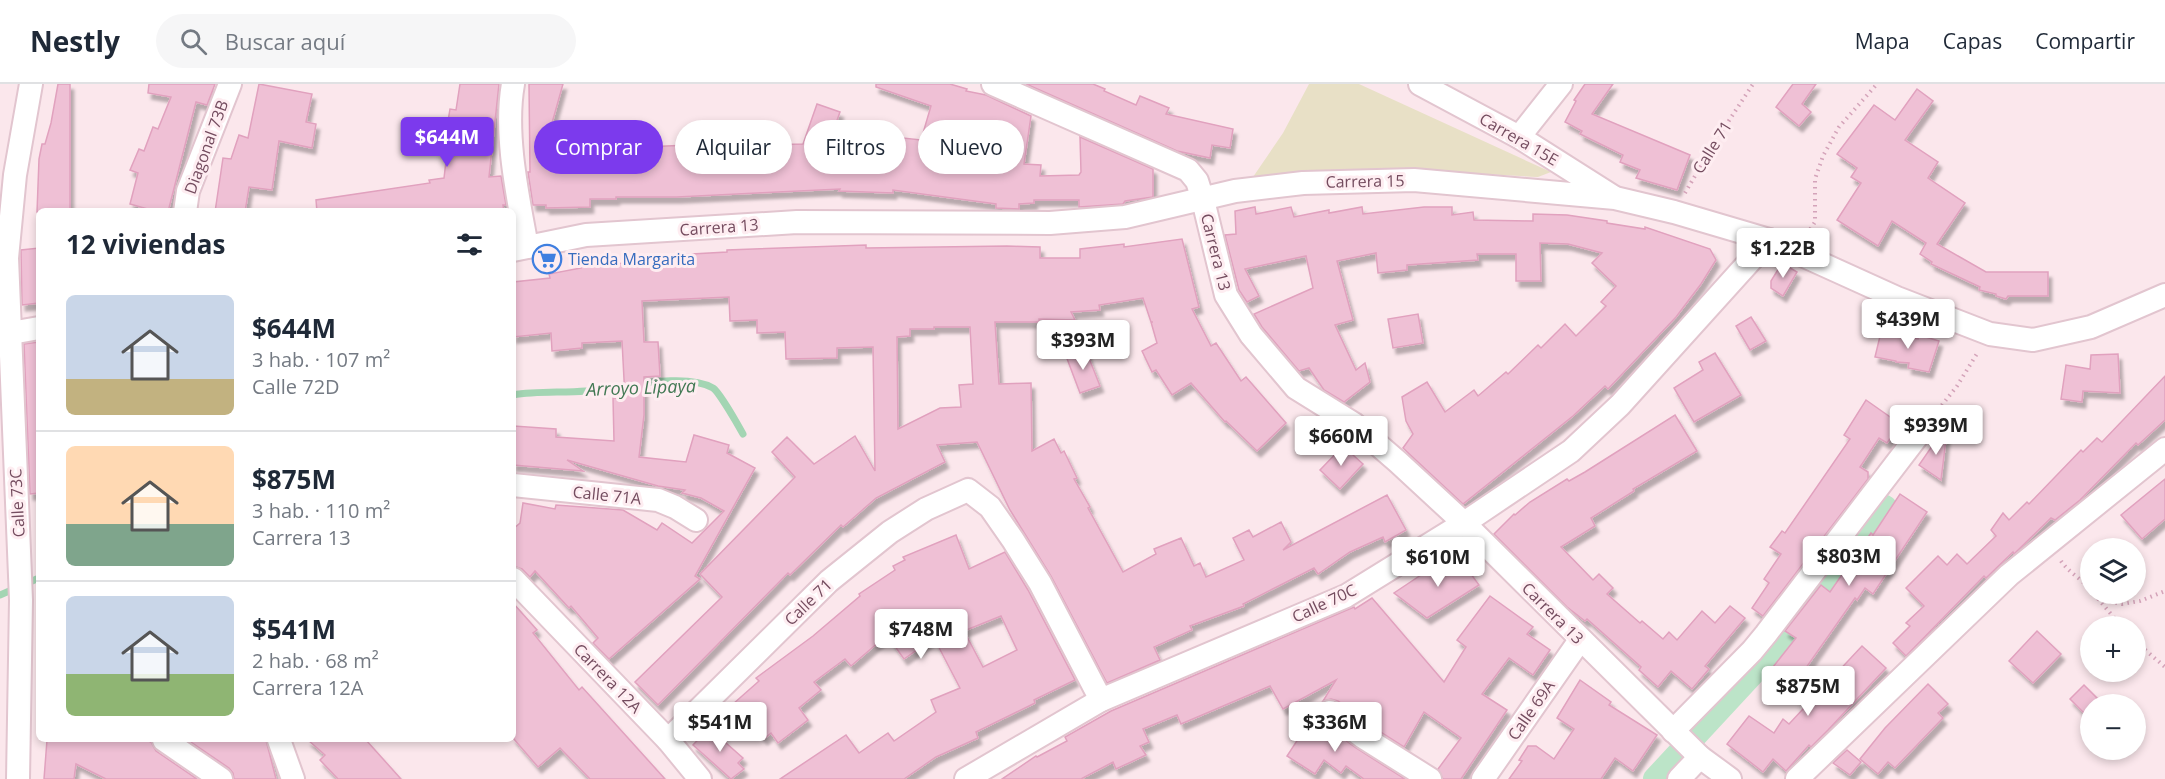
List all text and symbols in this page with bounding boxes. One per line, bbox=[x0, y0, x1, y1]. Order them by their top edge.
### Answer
search box bbox=[156, 14, 576, 68]
text: Nestly bbox=[30, 22, 120, 60]
icon: search bbox=[177, 25, 210, 58]
text: Buscar aquí bbox=[225, 26, 345, 56]
text: Mapa bbox=[1855, 27, 1910, 55]
text: Capas bbox=[1943, 27, 2002, 55]
text: Compartir bbox=[2035, 27, 2135, 55]
street label: Diagonal 73B bbox=[179, 97, 233, 197]
street label: Carrera 15E bbox=[1475, 108, 1563, 170]
street label: Calle 71 bbox=[1687, 116, 1737, 178]
pin: $644M bbox=[405, 117, 489, 168]
chip: Comprar bbox=[534, 120, 663, 174]
chip: Alquilar bbox=[675, 120, 792, 174]
chip: Filtros bbox=[804, 120, 906, 174]
chip: Nuevo bbox=[918, 120, 1024, 174]
text: $644M bbox=[415, 123, 479, 150]
street label: Carrera 15 bbox=[1325, 169, 1405, 193]
street label: Carrera 13 bbox=[1196, 211, 1236, 293]
street label: Carrera 13 bbox=[679, 213, 759, 241]
text: 12 viviendas bbox=[66, 226, 225, 262]
icon: filters bbox=[453, 228, 486, 261]
pin: $1.22B bbox=[1734, 228, 1832, 279]
text: $1.22B bbox=[1751, 234, 1815, 261]
supermarket icon: Tienda Margarita bbox=[531, 243, 563, 275]
place label: Tienda Margarita bbox=[568, 248, 695, 270]
pin: $439M bbox=[1866, 299, 1950, 350]
text: $439M bbox=[1876, 305, 1940, 332]
text: $644M bbox=[252, 310, 336, 346]
icon: home bbox=[114, 319, 186, 391]
pin: $393M bbox=[1041, 320, 1125, 371]
text: $393M bbox=[1051, 326, 1115, 353]
text: 3 hab. · 107 m² bbox=[252, 346, 390, 373]
text: Calle 72D bbox=[252, 373, 340, 400]
water label: Arroyo Lipaya bbox=[584, 373, 696, 401]
pin: $939M bbox=[1894, 405, 1978, 456]
text: $939M bbox=[1904, 411, 1968, 438]
pin: $660M bbox=[1299, 416, 1383, 467]
text: $660M bbox=[1309, 422, 1373, 449]
text: $875M bbox=[252, 461, 336, 497]
street label: Calle 73C bbox=[4, 468, 30, 538]
icon: home bbox=[114, 470, 186, 542]
street label: Calle 71A bbox=[572, 480, 643, 510]
text: 3 hab. · 110 m² bbox=[252, 497, 390, 524]
text: Carrera 13 bbox=[252, 524, 351, 551]
pin: $803M bbox=[1807, 536, 1891, 587]
pin: $610M bbox=[1396, 537, 1480, 588]
map controls bbox=[2080, 538, 2146, 760]
button: layers bbox=[2080, 538, 2146, 604]
text: $803M bbox=[1817, 542, 1881, 569]
text: $610M bbox=[1406, 543, 1470, 570]
street label: Calle 71 bbox=[779, 574, 837, 630]
street label: Carrera 13 bbox=[1517, 577, 1589, 649]
street label: Calle 70C bbox=[1288, 579, 1360, 627]
pin: $748M bbox=[879, 609, 963, 660]
text: $541M bbox=[252, 611, 336, 647]
text: $748M bbox=[889, 615, 953, 642]
button: + bbox=[2080, 616, 2146, 682]
icon: home bbox=[114, 620, 186, 692]
street label: Carrera 12A bbox=[569, 638, 647, 718]
text: 2 hab. · 68 m² bbox=[252, 647, 379, 674]
pin: $875M bbox=[1766, 666, 1850, 717]
text: $875M bbox=[1776, 672, 1840, 699]
text: Carrera 12A bbox=[252, 674, 363, 701]
street label: Calle 69A bbox=[1502, 675, 1560, 744]
button: − bbox=[2080, 694, 2146, 760]
pin: $541M bbox=[678, 702, 762, 753]
pin: $336M bbox=[1293, 702, 1377, 753]
text: $541M bbox=[688, 708, 752, 735]
text: $336M bbox=[1303, 708, 1367, 735]

